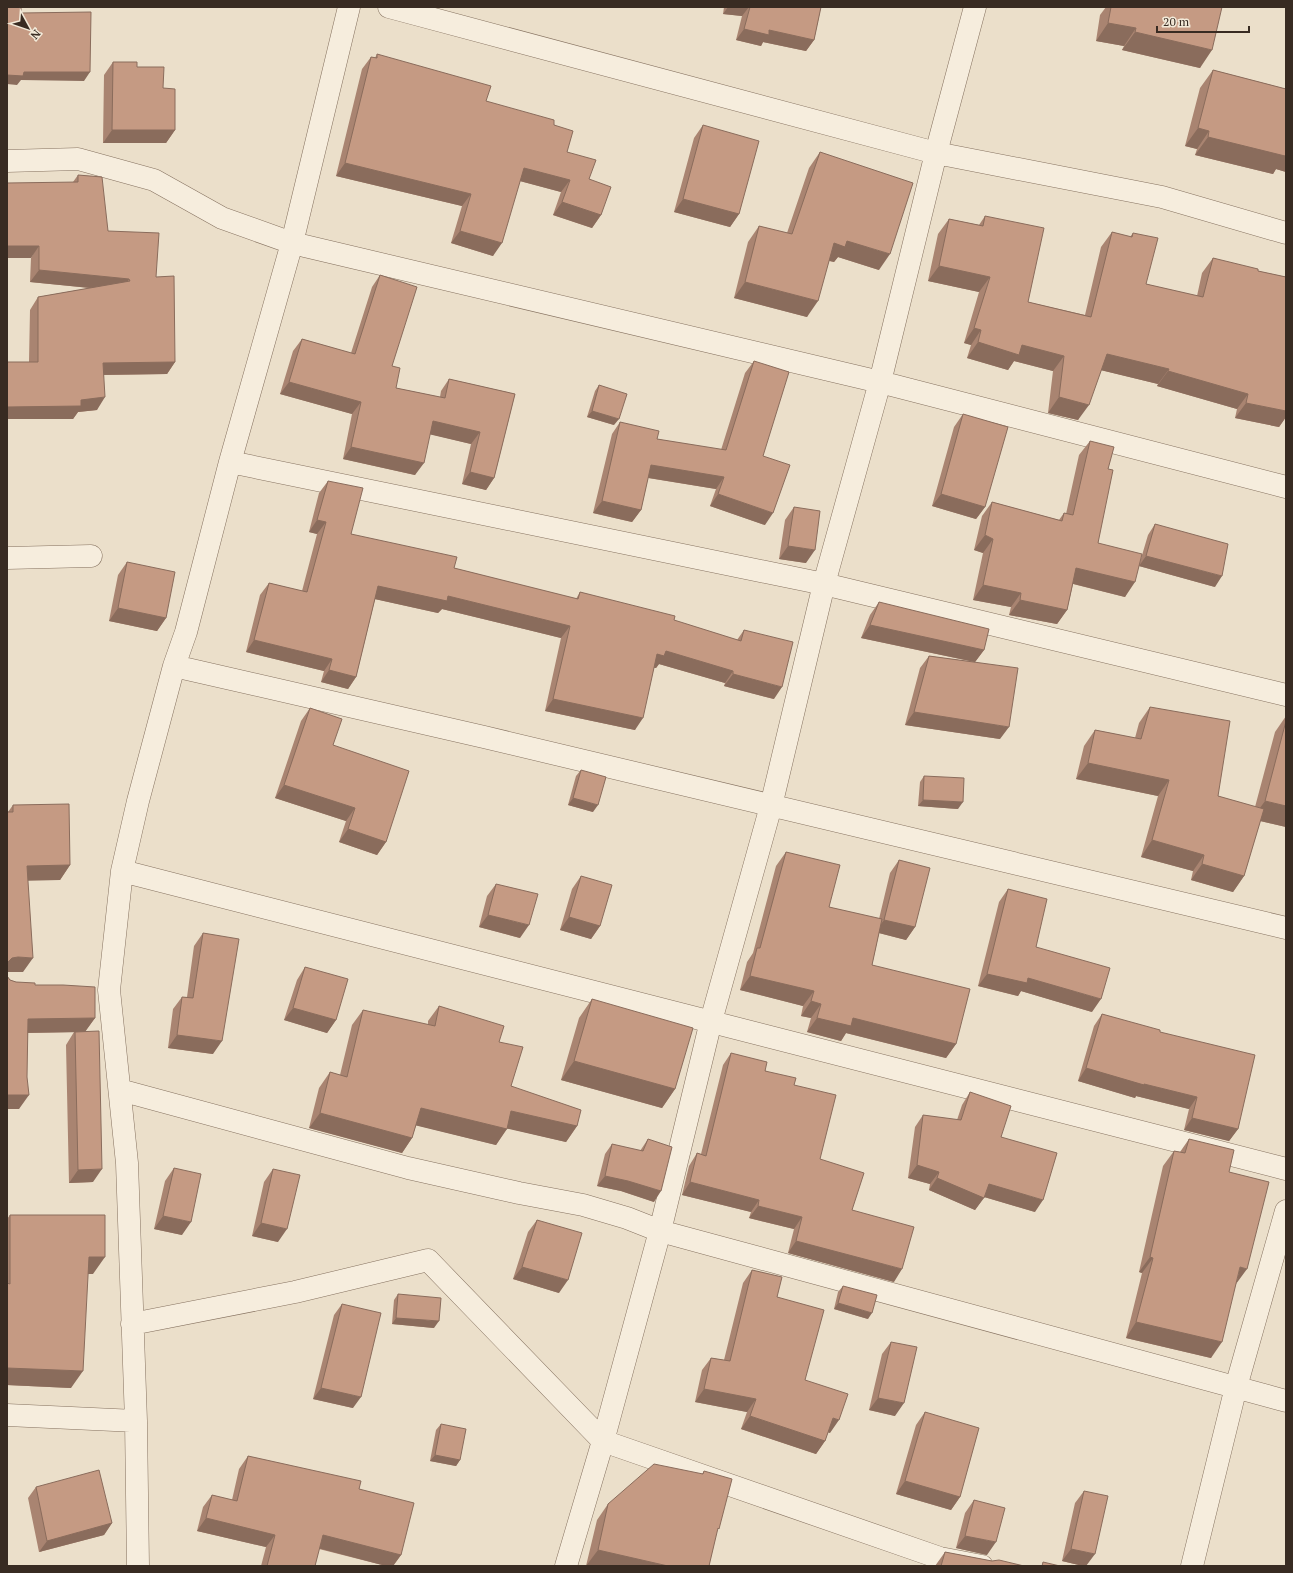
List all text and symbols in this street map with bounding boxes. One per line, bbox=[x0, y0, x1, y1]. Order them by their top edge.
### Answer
north arrow bbox=[8, 8, 48, 48]
scale bar bbox=[1157, 8, 1249, 34]
text: 20 m bbox=[1163, 14, 1190, 29]
text: N bbox=[27, 27, 44, 43]

